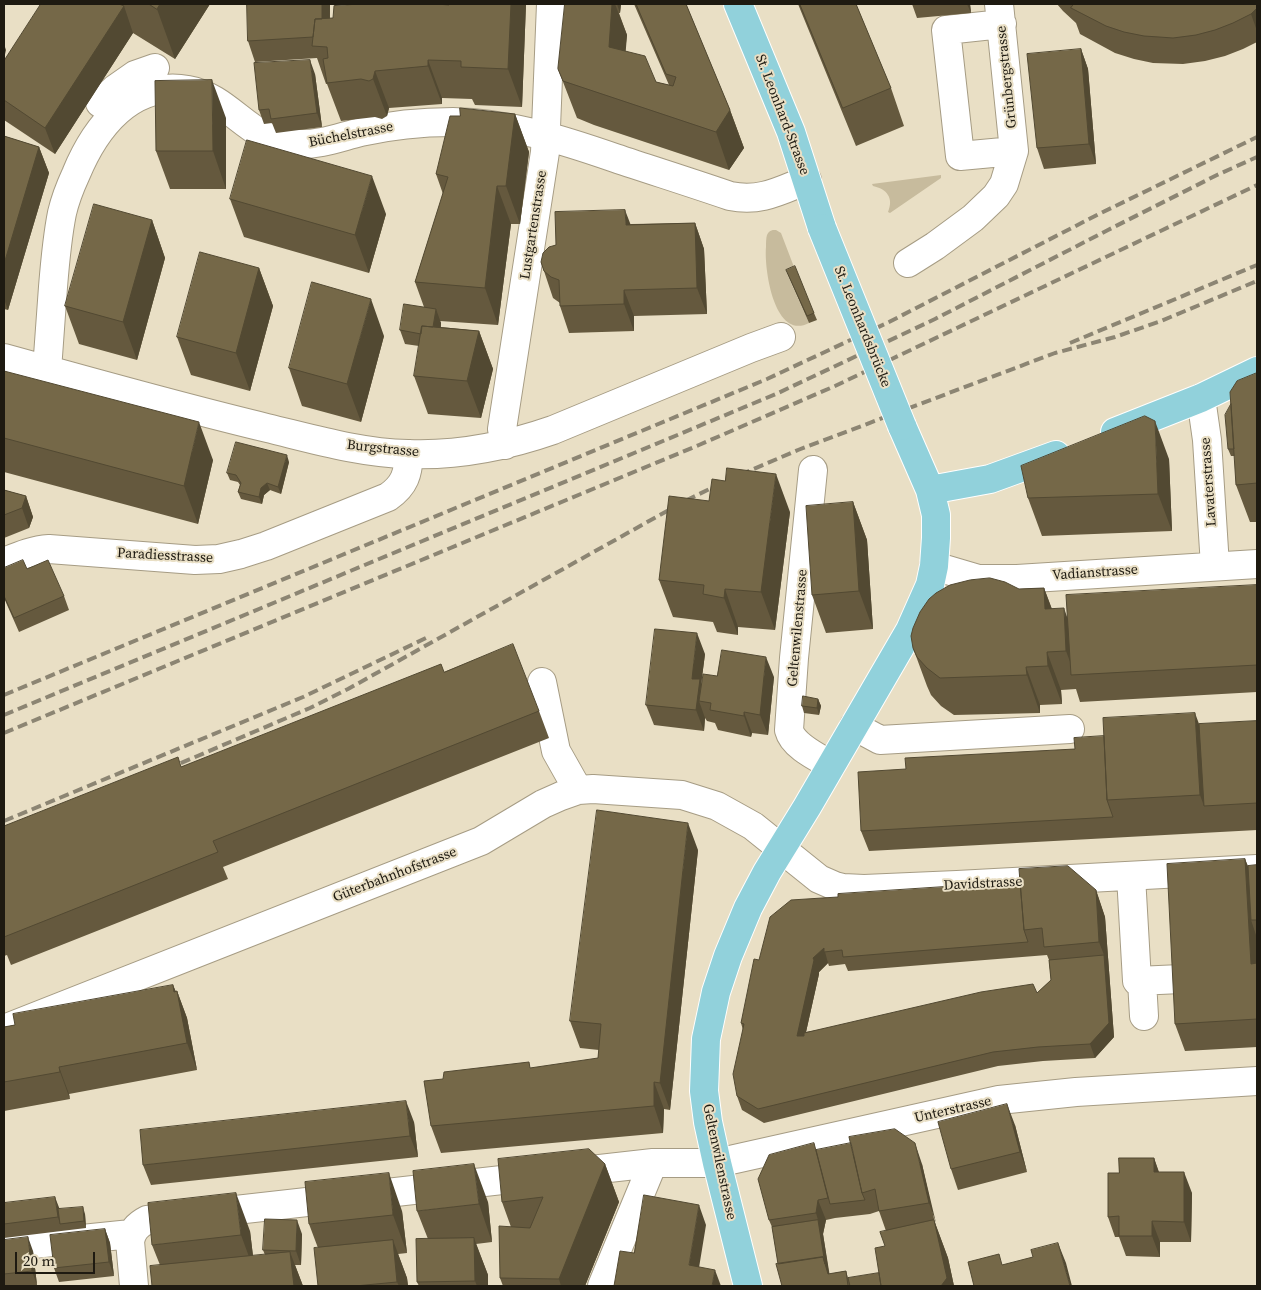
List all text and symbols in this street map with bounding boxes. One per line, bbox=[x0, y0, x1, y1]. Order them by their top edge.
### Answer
street label: Grünbergstrasse bbox=[993, 25, 1021, 129]
street label: St. Leonhard-Strasse bbox=[751, 52, 813, 178]
street label: Büchelstrasse bbox=[307, 119, 395, 151]
street label: Lustgartenstrasse bbox=[517, 169, 551, 281]
street label: St. Leonhardsbrücke bbox=[830, 264, 894, 390]
street label: Burgstrasse bbox=[346, 437, 420, 461]
street label: Lavaterstrasse bbox=[1198, 437, 1220, 527]
street label: Paradiesstrasse bbox=[116, 545, 214, 567]
street label: Vadianstrasse bbox=[1052, 562, 1138, 584]
street label: Geltenwilenstrasse bbox=[784, 569, 812, 687]
street label: Güterbahnhofstrasse bbox=[331, 844, 459, 906]
street label: Davidstrasse bbox=[943, 874, 1023, 894]
street label: Unterstrasse bbox=[913, 1093, 993, 1127]
street label: Geltenwilenstrasse bbox=[699, 1103, 739, 1221]
scale bar bbox=[18, 1242, 98, 1274]
text: 20 m bbox=[23, 1250, 55, 1271]

